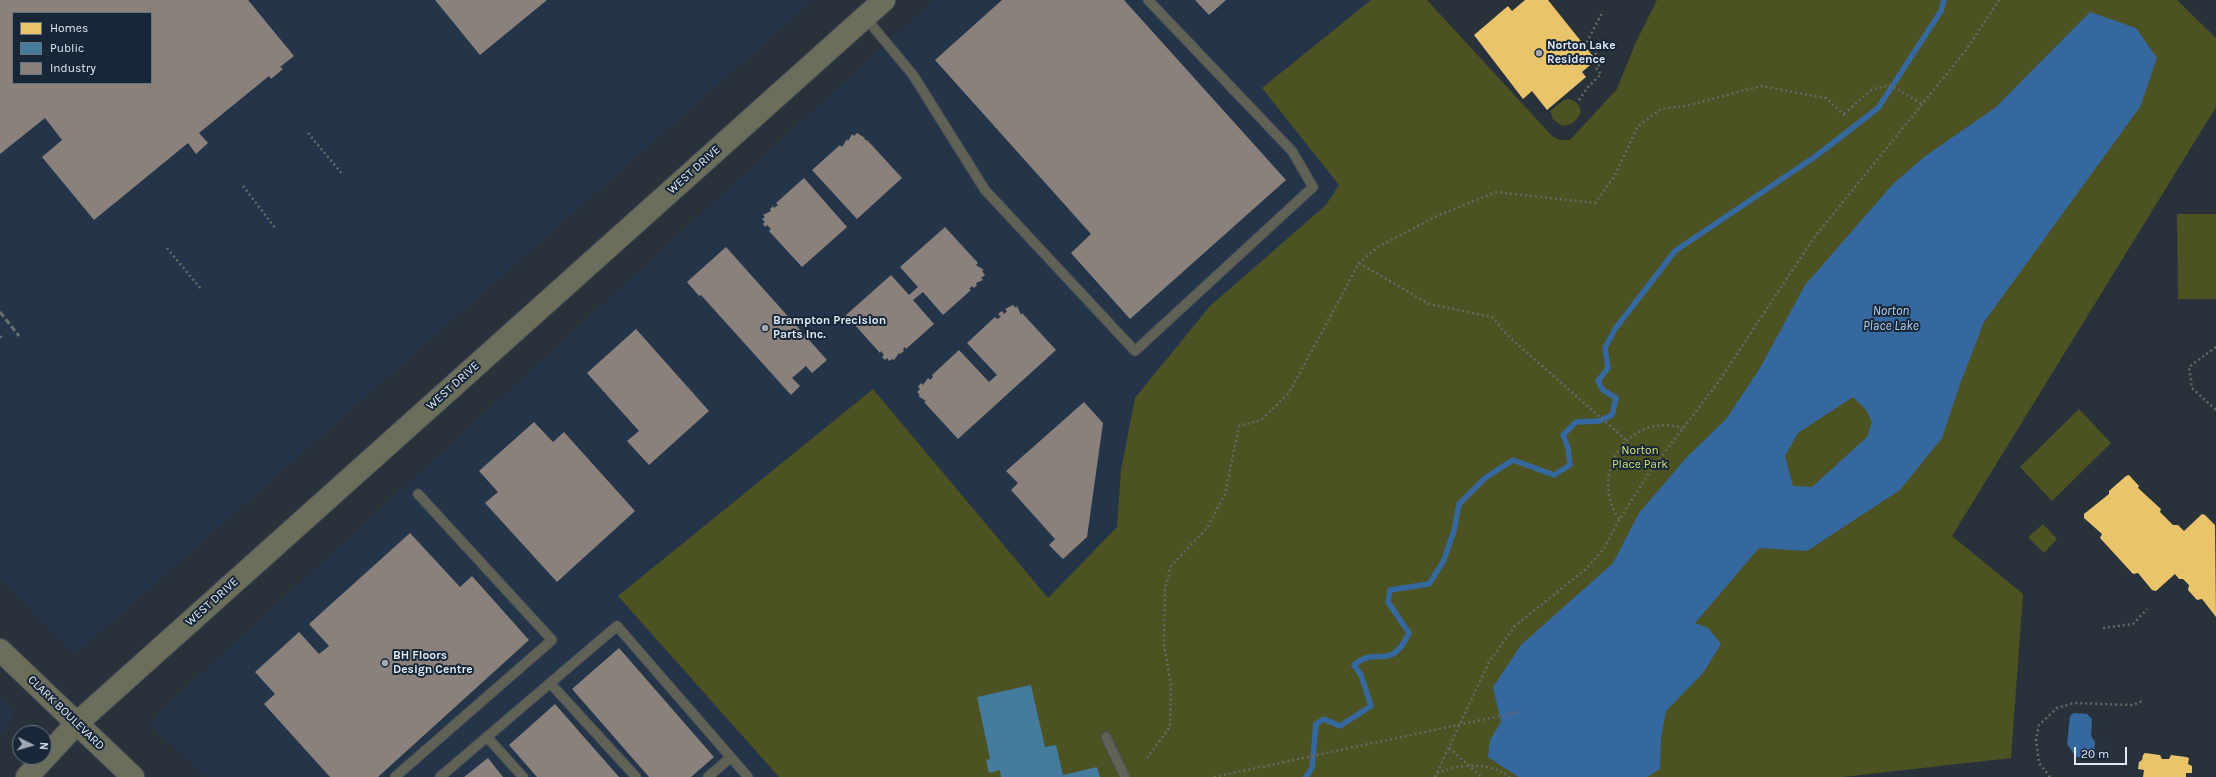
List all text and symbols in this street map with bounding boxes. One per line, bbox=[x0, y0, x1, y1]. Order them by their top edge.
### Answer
legend bbox=[12, 12, 152, 84]
text: Homes bbox=[50, 21, 88, 35]
place label: Norton Lake Residence bbox=[1547, 39, 1616, 67]
text: Public bbox=[50, 41, 84, 55]
marker: Norton Lake Residence bbox=[1534, 48, 1544, 58]
text: Industry bbox=[50, 61, 96, 75]
street label: WEST DRIVE bbox=[665, 143, 723, 197]
water label: Norton Place Lake bbox=[1863, 303, 1919, 334]
place label: Brampton Precision Parts Inc. bbox=[773, 314, 886, 342]
marker: Brampton Precision Parts Inc. bbox=[760, 323, 770, 333]
street label: WEST DRIVE bbox=[424, 359, 482, 413]
park label: Norton Place Park bbox=[1612, 444, 1668, 472]
street label: WEST DRIVE bbox=[183, 575, 241, 629]
place label: BH Floors Design Centre bbox=[393, 649, 473, 677]
marker: BH Floors Design Centre bbox=[380, 658, 390, 668]
street label: CLARK BOULEVARD bbox=[25, 673, 107, 753]
north arrow bbox=[12, 725, 52, 765]
scale bar bbox=[2076, 739, 2129, 765]
text: N bbox=[37, 741, 50, 750]
text: 20 m bbox=[2081, 747, 2109, 761]

